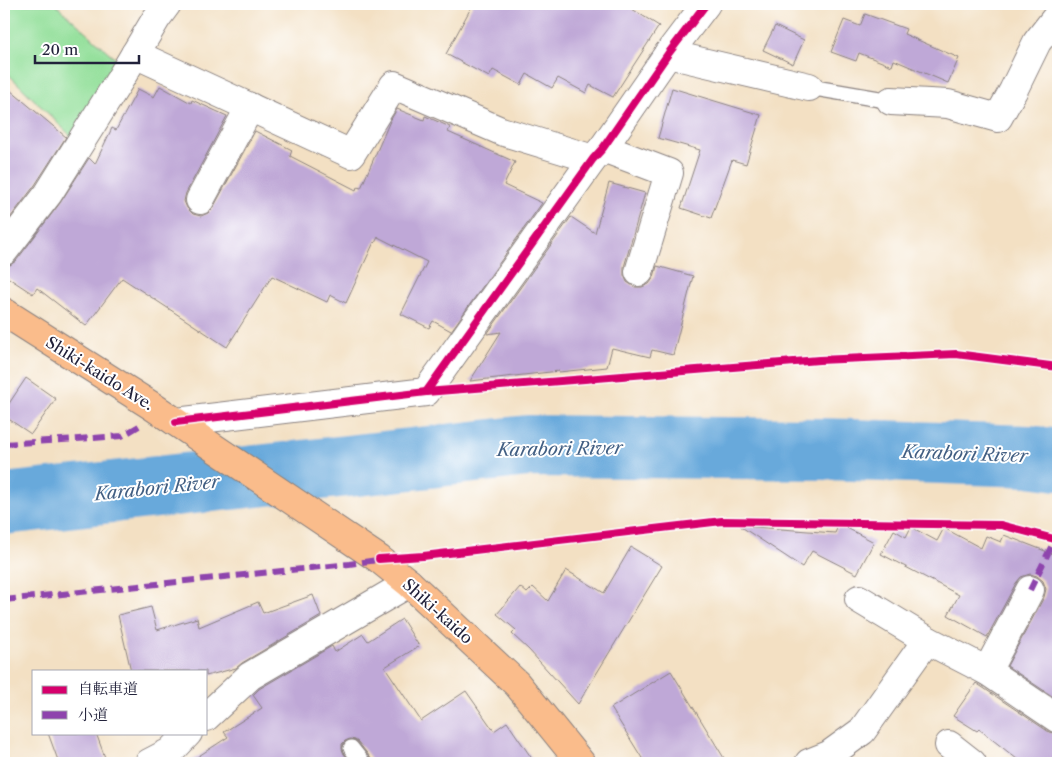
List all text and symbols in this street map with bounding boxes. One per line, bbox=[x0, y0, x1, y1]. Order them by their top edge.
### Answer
scale bar bbox=[35, 32, 139, 64]
text: 20 m bbox=[42, 40, 78, 59]
street label: Shiki-kaido Ave. bbox=[42, 332, 158, 414]
water label: Karabori River bbox=[495, 437, 625, 461]
water label: Karabori River bbox=[900, 441, 1030, 467]
water label: Karabori River bbox=[91, 470, 222, 506]
street label: Shiki-kaido bbox=[399, 574, 477, 648]
legend bbox=[32, 670, 208, 734]
text: 自転車道 bbox=[78, 679, 138, 698]
text: 小道 bbox=[78, 705, 108, 724]

